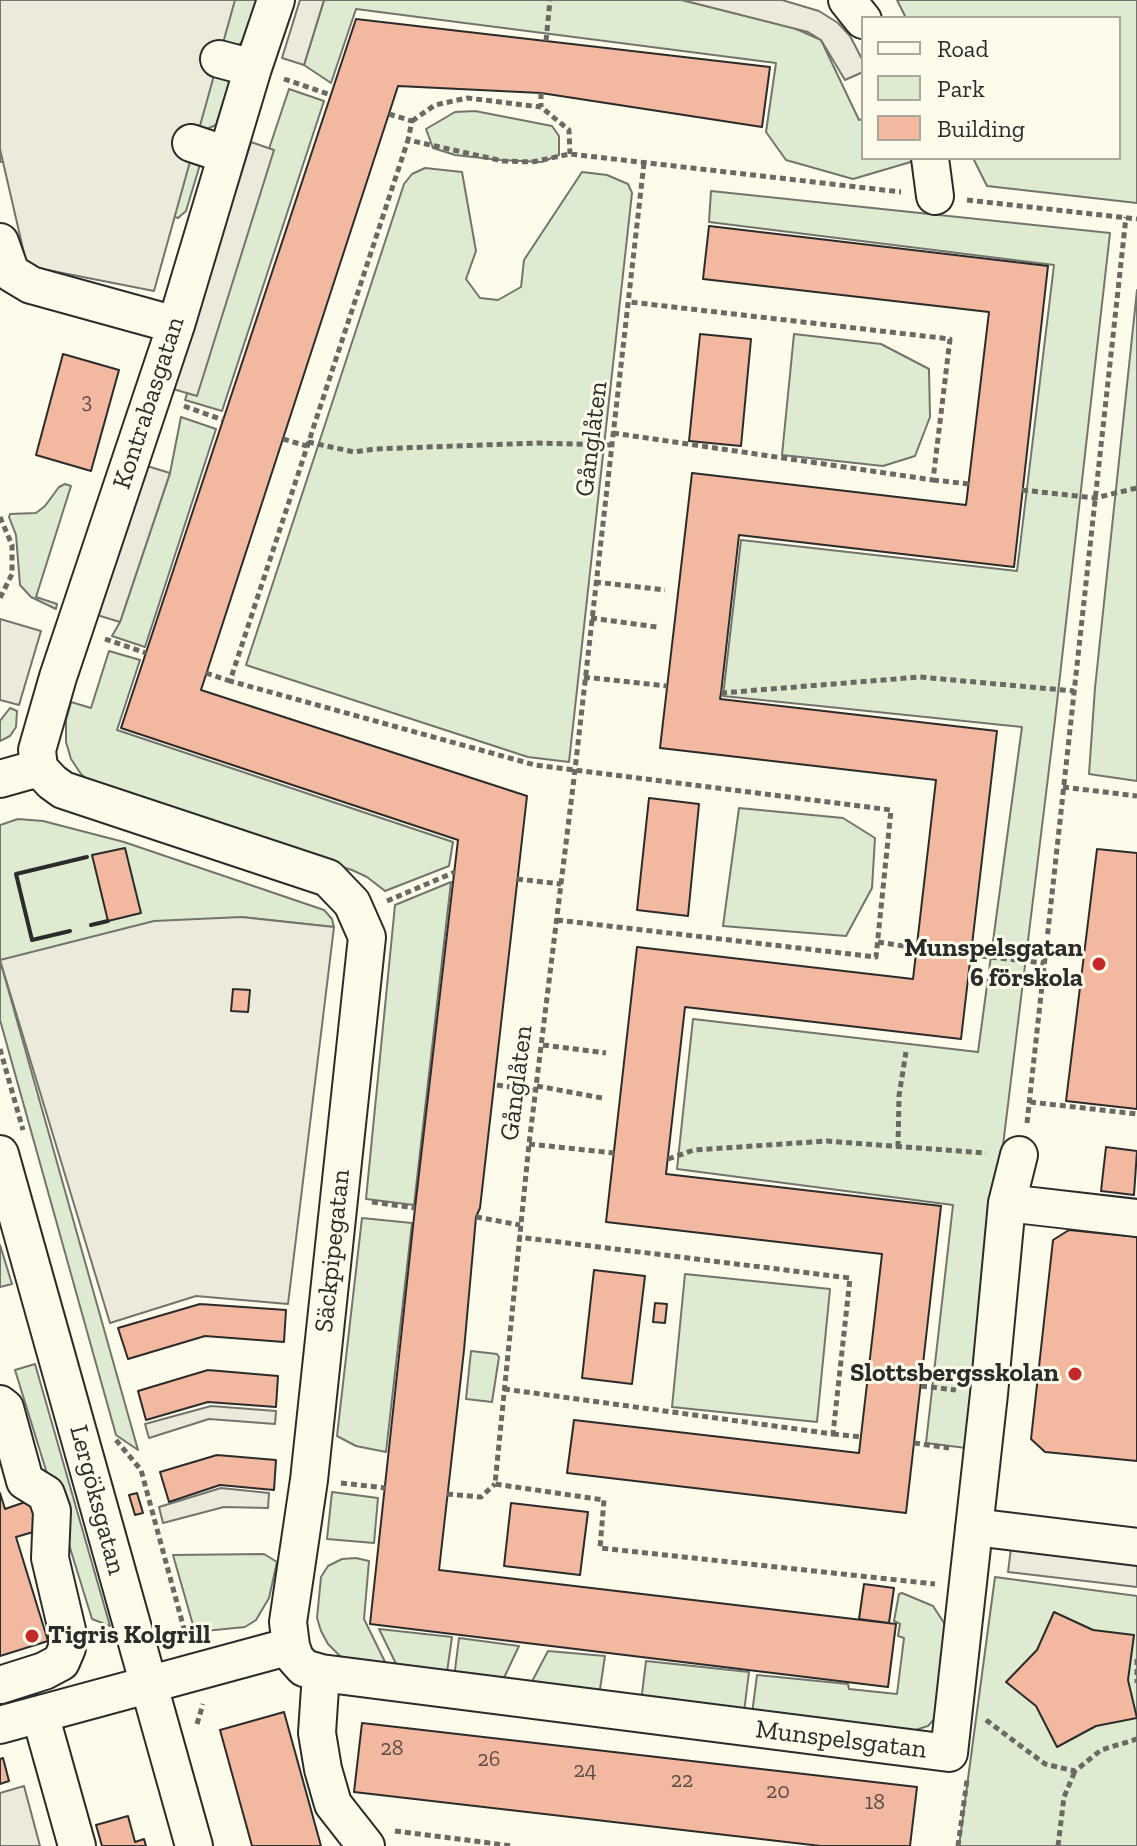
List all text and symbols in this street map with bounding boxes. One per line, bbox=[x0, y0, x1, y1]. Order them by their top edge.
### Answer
legend bbox=[861, 16, 1121, 160]
text: Road bbox=[937, 34, 989, 63]
text: Park bbox=[937, 74, 985, 103]
text: Building bbox=[937, 114, 1025, 143]
street label: Kontrabasgatan bbox=[106, 313, 192, 493]
street label: Gånglåten bbox=[569, 380, 615, 498]
house number: 3 bbox=[82, 389, 92, 415]
place label: Munspelsgatan 6 förskola bbox=[904, 933, 1083, 994]
marker: Munspelsgatan 6 förskola bbox=[1090, 955, 1108, 973]
street label: Gånglåten bbox=[494, 1024, 540, 1142]
street label: Säckpipegatan bbox=[309, 1168, 357, 1334]
place label: Slottsbergsskolan bbox=[850, 1358, 1059, 1390]
marker: Slottsbergsskolan bbox=[1066, 1365, 1084, 1383]
street label: Lergöksgatan bbox=[62, 1422, 132, 1578]
place label: Tigris Kolgrill bbox=[48, 1620, 211, 1652]
marker: Tigris Kolgrill bbox=[23, 1627, 41, 1645]
street label: Munspelsgatan bbox=[754, 1714, 928, 1766]
house number: 28 bbox=[380, 1736, 404, 1762]
house number: 26 bbox=[477, 1747, 501, 1773]
house number: 24 bbox=[573, 1758, 597, 1784]
house number: 22 bbox=[671, 1768, 693, 1794]
house number: 20 bbox=[766, 1779, 790, 1805]
house number: 18 bbox=[865, 1790, 885, 1816]

